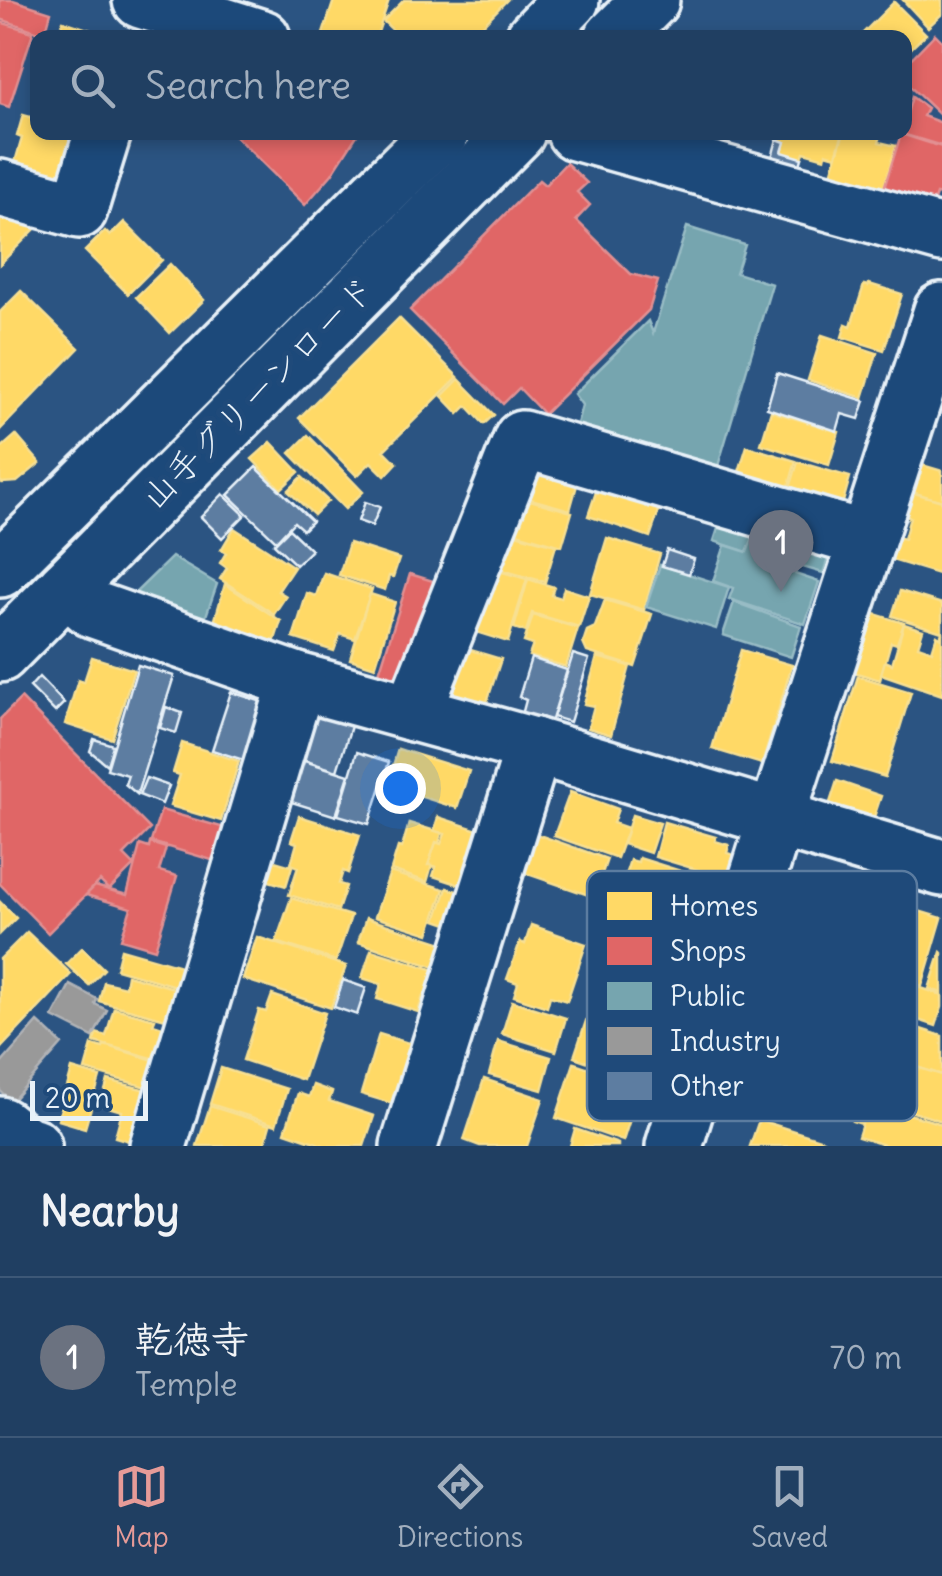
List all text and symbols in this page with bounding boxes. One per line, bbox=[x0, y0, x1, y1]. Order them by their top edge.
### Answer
search box bbox=[30, 30, 912, 140]
icon: search bbox=[65, 58, 120, 113]
text: Search here bbox=[145, 62, 351, 109]
street label: 山手グリーンロード bbox=[131, 266, 383, 518]
pin: 1 bbox=[748, 510, 814, 592]
your location bbox=[375, 763, 426, 814]
legend bbox=[587, 871, 917, 1121]
text: Homes bbox=[670, 888, 758, 924]
text: Shops bbox=[670, 933, 746, 969]
text: Public bbox=[670, 978, 745, 1014]
text: Industry bbox=[670, 1023, 781, 1059]
text: Other bbox=[670, 1068, 744, 1104]
scale bar bbox=[30, 1076, 148, 1120]
text: 20 m bbox=[45, 1080, 110, 1116]
text: Nearby bbox=[40, 1185, 179, 1237]
text: 乾徳寺 bbox=[135, 1316, 249, 1363]
text: 1 bbox=[66, 1337, 79, 1378]
text: 70 m bbox=[830, 1337, 902, 1378]
text: Temple bbox=[135, 1364, 237, 1405]
tab: Map bbox=[114, 1459, 169, 1555]
tab: Directions bbox=[397, 1459, 523, 1555]
tab: Saved bbox=[751, 1459, 828, 1555]

